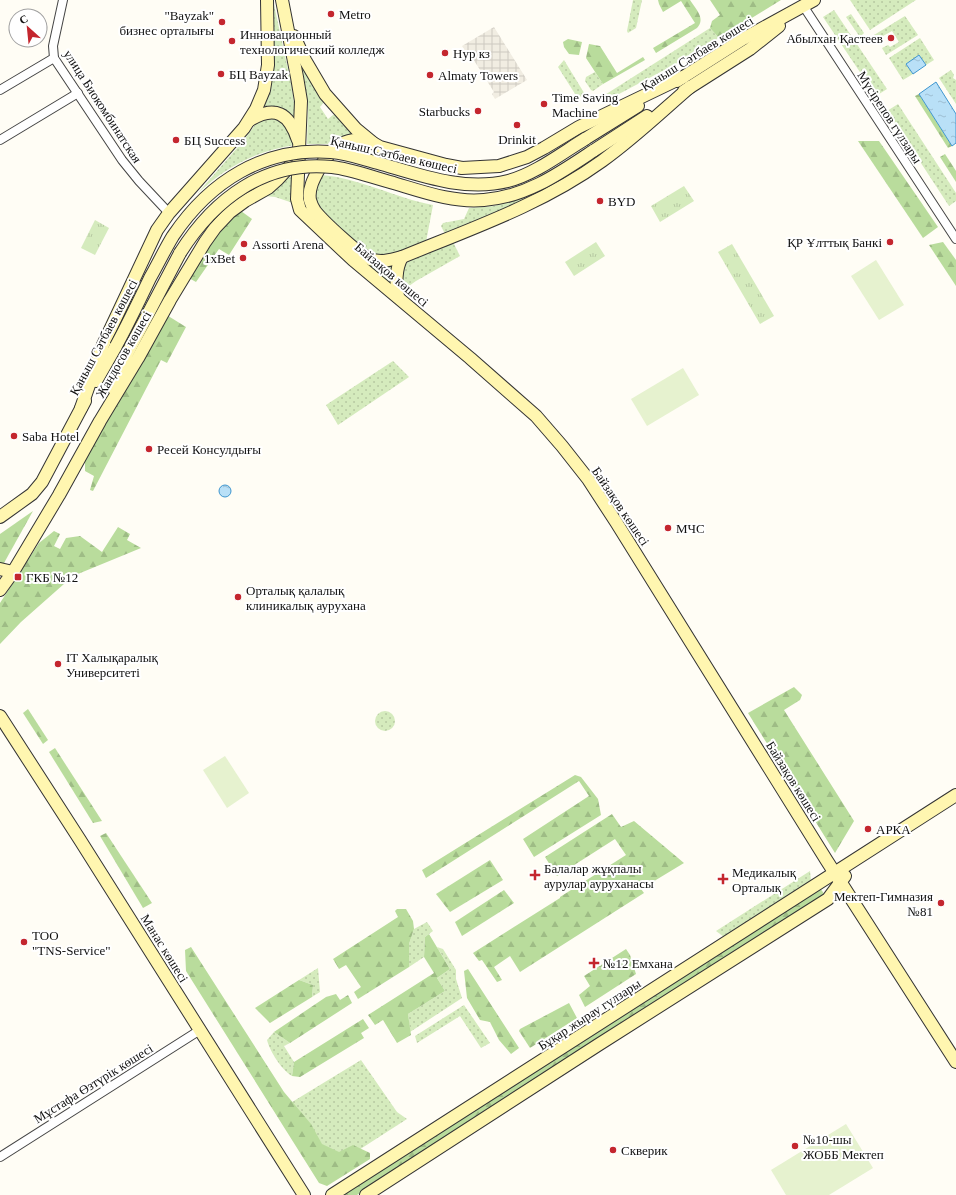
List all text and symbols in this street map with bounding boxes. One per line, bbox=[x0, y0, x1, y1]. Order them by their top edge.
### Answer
place label: Metro bbox=[339, 7, 371, 22]
north arrow bbox=[8, 8, 48, 48]
place label: "Bayzak" бизнес орталығы bbox=[119, 8, 214, 38]
marker: Metro bbox=[326, 9, 336, 19]
text: С bbox=[17, 12, 30, 26]
street label: Қаныш Сәтбаев көшесі bbox=[638, 13, 756, 94]
marker: "Bayzak" бизнес орталығы bbox=[217, 17, 227, 27]
place label: Инновационный технологический колледж bbox=[240, 27, 385, 57]
place label: Абылхан Қастеев bbox=[787, 31, 883, 46]
marker: Абылхан Қастеев bbox=[886, 33, 896, 43]
marker: Инновационный технологический колледж bbox=[227, 36, 237, 46]
place label: Нур кз bbox=[453, 46, 490, 61]
street label: улица Биокомбинатская bbox=[60, 47, 145, 166]
marker: Нур кз bbox=[440, 48, 450, 58]
place label: БЦ Bayzak bbox=[229, 67, 289, 82]
place label: Almaty Towers bbox=[438, 68, 518, 83]
street label: Мүсірепов гүлзары bbox=[854, 68, 925, 166]
marker: БЦ Bayzak bbox=[216, 69, 226, 79]
marker: Almaty Towers bbox=[425, 70, 435, 80]
place label: Time Saving Machine bbox=[552, 90, 619, 120]
marker: Time Saving Machine bbox=[539, 99, 549, 109]
place label: Starbucks bbox=[419, 104, 470, 119]
marker: Starbucks bbox=[473, 106, 483, 116]
marker: Drinkit bbox=[512, 120, 522, 130]
place label: Drinkit bbox=[498, 132, 536, 147]
place label: БЦ Success bbox=[184, 133, 245, 148]
street label: Қаныш Сәтбаев көшесі bbox=[329, 133, 459, 176]
marker: БЦ Success bbox=[171, 135, 181, 145]
place label: BYD bbox=[608, 194, 635, 209]
marker: BYD bbox=[595, 196, 605, 206]
place label: ҚР Ұлттық Банкі bbox=[787, 235, 882, 250]
place label: Assorti Arena bbox=[252, 237, 324, 252]
marker: ҚР Ұлттық Банкі bbox=[885, 237, 895, 247]
marker: Assorti Arena bbox=[239, 239, 249, 249]
street label: Байзақов көшесі bbox=[352, 239, 432, 310]
place label: 1xBet bbox=[204, 251, 235, 266]
marker: 1xBet bbox=[238, 253, 248, 263]
street label: Қаныш Сәтбаев көшесі bbox=[66, 276, 141, 398]
street label: Жандосов көшесі bbox=[93, 308, 154, 400]
place label: Saba Hotel bbox=[22, 429, 80, 444]
marker: Saba Hotel bbox=[9, 431, 19, 441]
place label: Ресей Консулдығы bbox=[157, 442, 261, 457]
marker: Ресей Консулдығы bbox=[144, 444, 154, 454]
street label: Байзақов көшесі bbox=[589, 464, 653, 549]
place label: МЧС bbox=[676, 521, 705, 536]
marker: МЧС bbox=[663, 523, 673, 533]
place label: ГКБ №12 bbox=[26, 570, 78, 585]
marker: ГКБ №12 bbox=[13, 572, 23, 582]
place label: Орталық қалалық клиникалық аурухана bbox=[246, 583, 366, 613]
marker: Орталық қалалық клиникалық аурухана bbox=[233, 592, 243, 602]
place label: IT Халықаралық Университеті bbox=[66, 650, 158, 680]
marker: IT Халықаралық Университеті bbox=[53, 659, 63, 669]
street label: Байзақов көшесі bbox=[763, 738, 824, 824]
place label: АРКА bbox=[876, 822, 911, 837]
marker: АРКА bbox=[863, 824, 873, 834]
place label: Балалар жұқпалы аурулар ауруханасы bbox=[544, 861, 654, 891]
place label: Медикалық Орталық bbox=[732, 865, 797, 895]
marker: Балалар жұқпалы аурулар ауруханасы bbox=[529, 869, 541, 881]
marker: Медикалық Орталық bbox=[717, 873, 729, 885]
place label: Мектеп-Гимназия №81 bbox=[834, 889, 933, 919]
marker: Мектеп-Гимназия №81 bbox=[936, 898, 946, 908]
street label: Манас көшесі bbox=[138, 911, 192, 985]
place label: ТОО "TNS-Service" bbox=[32, 928, 110, 958]
marker: ТОО "TNS-Service" bbox=[19, 937, 29, 947]
place label: №12 Емхана bbox=[603, 956, 673, 971]
marker: №12 Емхана bbox=[588, 957, 600, 969]
street label: Бұқар жырау гүлзары bbox=[535, 975, 644, 1053]
street label: Мұстафа Өзтүрік көшесі bbox=[31, 1040, 156, 1126]
place label: №10-шы ЖОББ Мектеп bbox=[803, 1132, 884, 1162]
marker: №10-шы ЖОББ Мектеп bbox=[790, 1141, 800, 1151]
place label: Скверик bbox=[621, 1143, 668, 1158]
marker: Скверик bbox=[608, 1145, 618, 1155]

